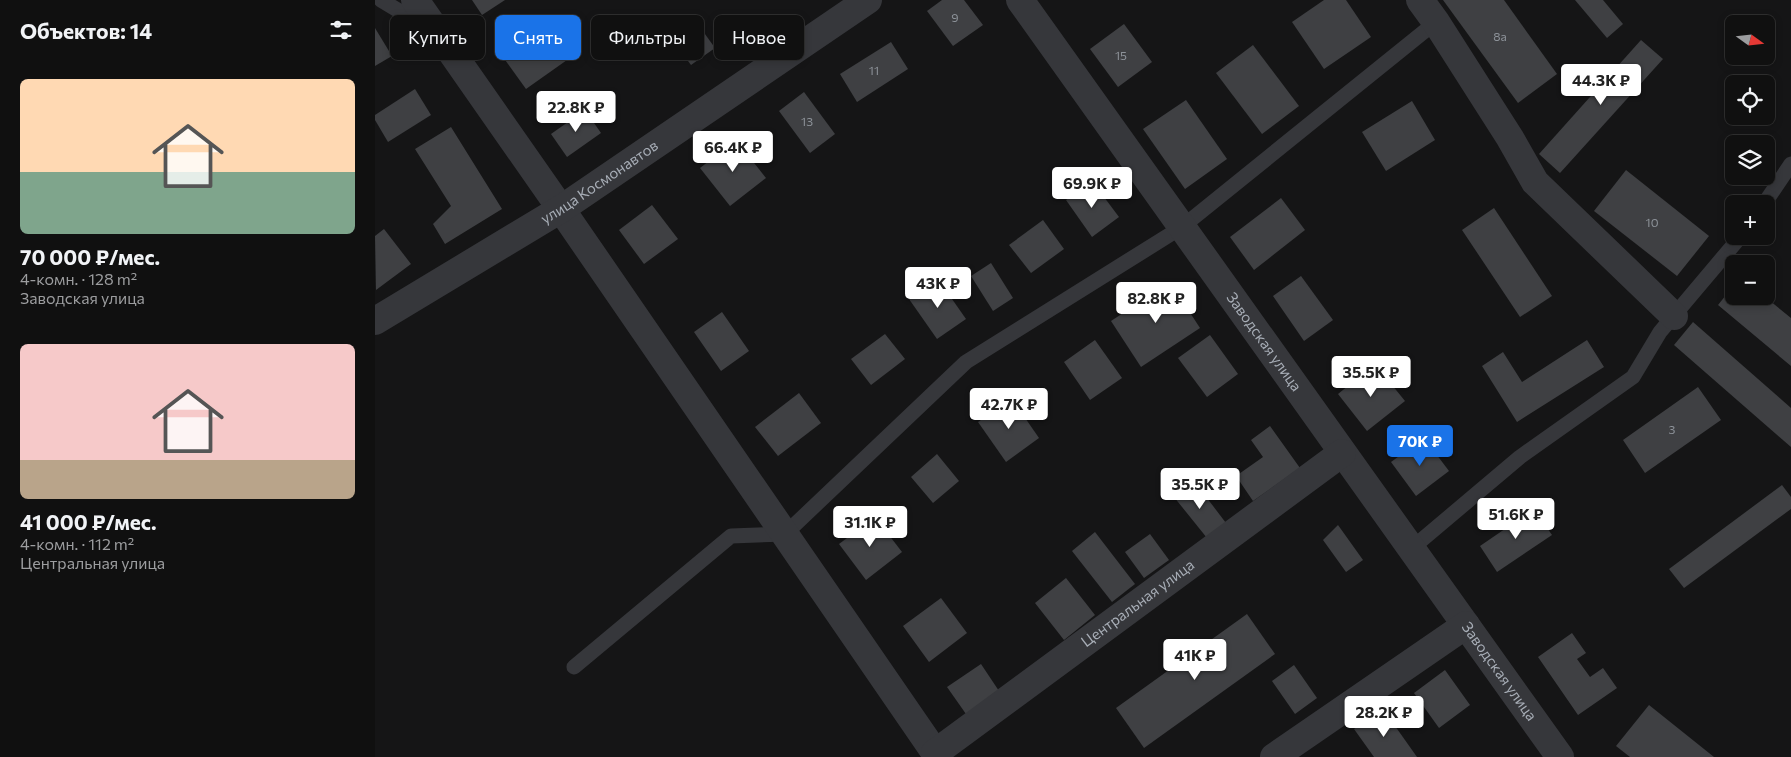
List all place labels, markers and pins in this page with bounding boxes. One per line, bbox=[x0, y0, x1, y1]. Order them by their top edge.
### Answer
pin: 44.3K ₽ bbox=[1555, 64, 1647, 106]
pin: 22.8K ₽ bbox=[530, 90, 622, 133]
pin: 66.4K ₽ bbox=[687, 130, 779, 173]
pin: 69.9K ₽ bbox=[1046, 166, 1138, 209]
pin: 43K ₽ bbox=[903, 266, 973, 309]
pin: 82.8K ₽ bbox=[1110, 282, 1202, 324]
pin: 35.5K ₽ bbox=[1325, 356, 1417, 398]
pin: 42.7K ₽ bbox=[963, 388, 1055, 430]
pin: 70K ₽ bbox=[1385, 424, 1455, 467]
pin: 35.5K ₽ bbox=[1154, 468, 1246, 510]
pin: 51.6K ₽ bbox=[1470, 498, 1562, 540]
pin: 31.1K ₽ bbox=[824, 506, 916, 548]
pin: 41K ₽ bbox=[1160, 638, 1230, 681]
pin: 28.2K ₽ bbox=[1338, 696, 1430, 738]

